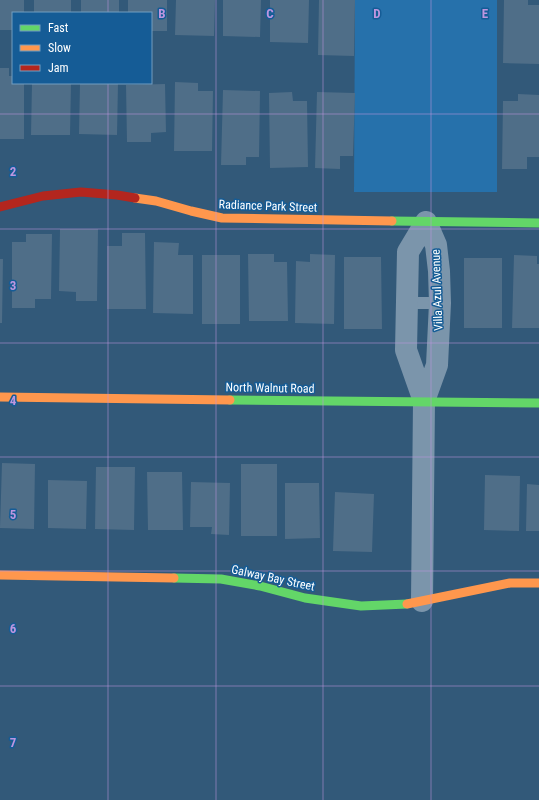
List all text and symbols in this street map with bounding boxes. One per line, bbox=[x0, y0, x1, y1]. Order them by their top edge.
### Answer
text: B bbox=[158, 6, 166, 21]
text: C bbox=[266, 6, 274, 21]
text: D bbox=[373, 6, 381, 21]
text: E bbox=[482, 6, 489, 21]
legend bbox=[12, 12, 152, 84]
text: Fast bbox=[48, 21, 69, 35]
text: Slow bbox=[48, 41, 71, 55]
text: Jam bbox=[48, 61, 69, 75]
text: 2 bbox=[10, 164, 17, 179]
street label: Radiance Park Street bbox=[218, 197, 318, 215]
street label: Villa Azul Avenue bbox=[429, 249, 445, 331]
text: 3 bbox=[10, 278, 16, 293]
street label: North Walnut Road bbox=[225, 380, 315, 396]
text: 4 bbox=[10, 393, 17, 408]
text: 5 bbox=[10, 507, 17, 522]
street label: Galway Bay Street bbox=[230, 562, 316, 594]
text: 6 bbox=[10, 621, 17, 636]
text: 7 bbox=[10, 735, 17, 750]

